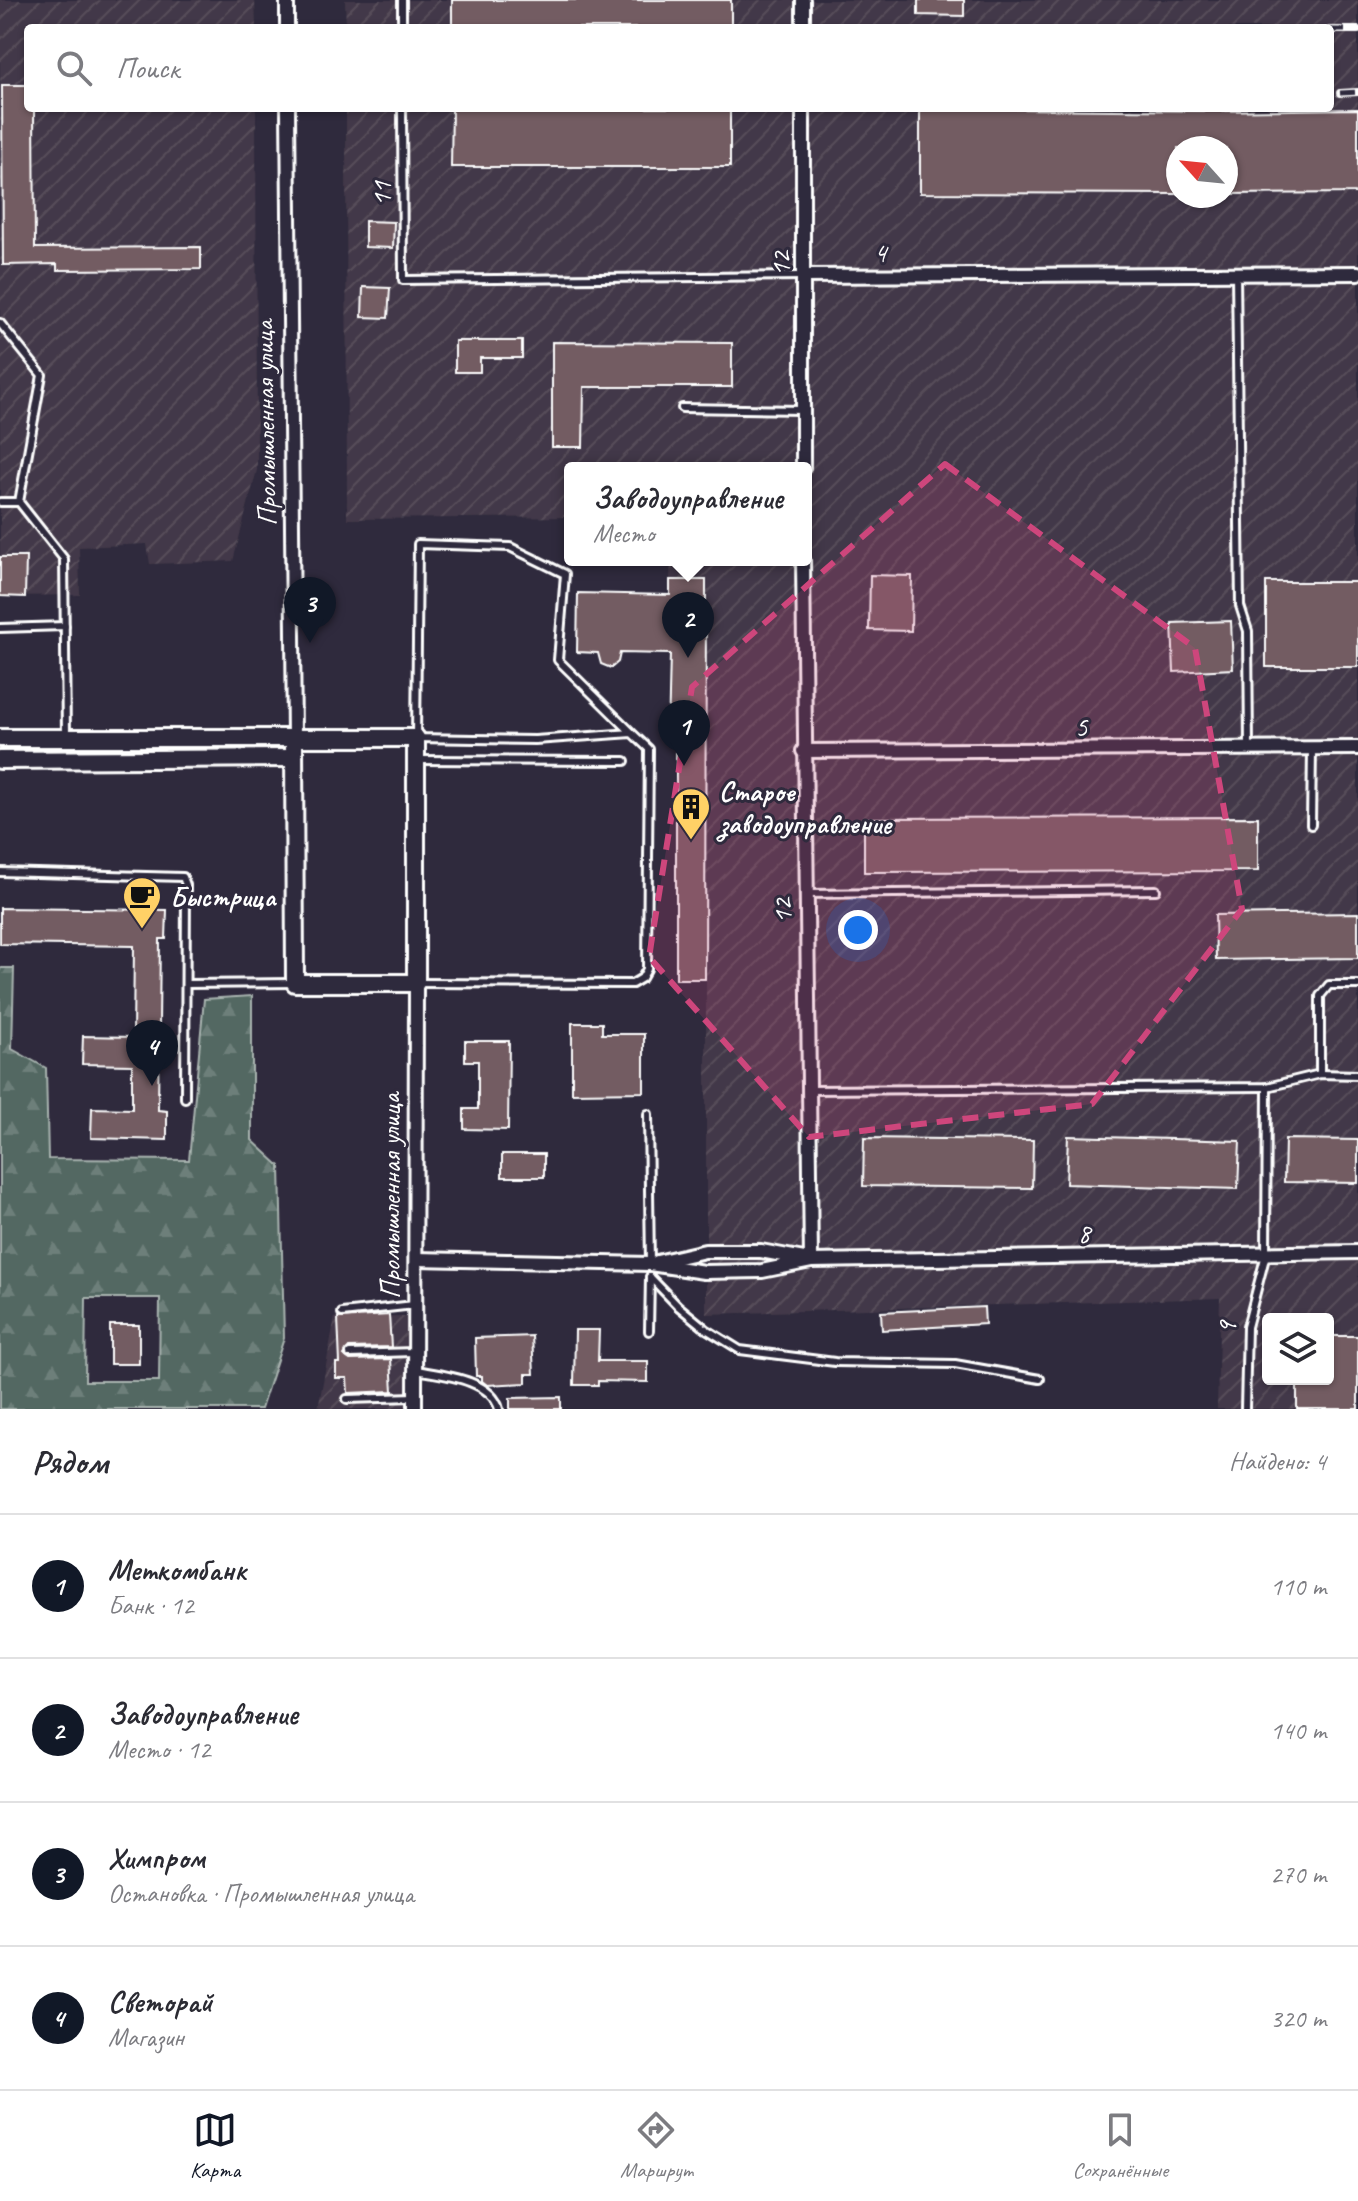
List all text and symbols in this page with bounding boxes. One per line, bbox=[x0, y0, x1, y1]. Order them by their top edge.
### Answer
search box bbox=[24, 24, 1334, 112]
icon: search bbox=[52, 46, 96, 90]
text: Поиск bbox=[116, 49, 179, 87]
north arrow bbox=[1166, 136, 1238, 208]
street label: 11 bbox=[364, 180, 399, 207]
street label: 4 bbox=[874, 235, 889, 270]
street label: 12 bbox=[763, 249, 798, 277]
street label: Промышленная улица bbox=[246, 317, 284, 526]
popup bbox=[564, 462, 812, 566]
text: Заводоуправление bbox=[593, 479, 783, 517]
text: Место bbox=[593, 517, 654, 550]
pin: 3 bbox=[284, 577, 336, 643]
pin: 2 bbox=[662, 592, 714, 658]
pin: 1 bbox=[658, 700, 710, 766]
street label: 5 bbox=[1075, 709, 1089, 744]
place label: Старое заводоуправление bbox=[716, 774, 893, 842]
building icon: Старое заводоуправление bbox=[670, 786, 712, 841]
cafe icon: Быстрица bbox=[121, 875, 163, 930]
place label: Быстрица bbox=[170, 879, 277, 914]
street label: 12 bbox=[764, 896, 800, 924]
your location bbox=[838, 910, 878, 950]
pin: 4 bbox=[126, 1020, 178, 1086]
street label: Промышленная улица bbox=[373, 1091, 408, 1299]
street label: 8 bbox=[1077, 1215, 1093, 1251]
map controls bbox=[1262, 1313, 1334, 1385]
button: layers bbox=[1262, 1313, 1334, 1385]
street label: 9 bbox=[1208, 1318, 1244, 1336]
text: Рядом bbox=[32, 1440, 108, 1483]
text: Найдено: 4 bbox=[1229, 1445, 1326, 1478]
text: Меткомбанк bbox=[108, 1551, 247, 1589]
text: 1 bbox=[52, 1570, 64, 1603]
text: 110 m bbox=[1270, 1570, 1326, 1603]
text: Банк · 12 bbox=[108, 1589, 194, 1622]
text: Заводоуправление bbox=[108, 1695, 298, 1733]
text: 2 bbox=[52, 1714, 64, 1747]
text: 140 m bbox=[1270, 1714, 1326, 1747]
text: Место · 12 bbox=[108, 1733, 210, 1766]
text: Химпром bbox=[108, 1839, 205, 1877]
text: 3 bbox=[52, 1858, 64, 1891]
text: 270 m bbox=[1270, 1858, 1326, 1891]
text: Остановка · Промышленная улица bbox=[108, 1877, 414, 1910]
text: Светорай bbox=[108, 1983, 212, 2021]
text: 4 bbox=[52, 2002, 64, 2035]
text: 320 m bbox=[1270, 2002, 1326, 2035]
text: Магазин bbox=[108, 2021, 184, 2054]
tab: Карта bbox=[190, 2108, 240, 2184]
tab: Маршрут bbox=[620, 2108, 693, 2184]
tab: Сохранённые bbox=[1073, 2108, 1168, 2184]

